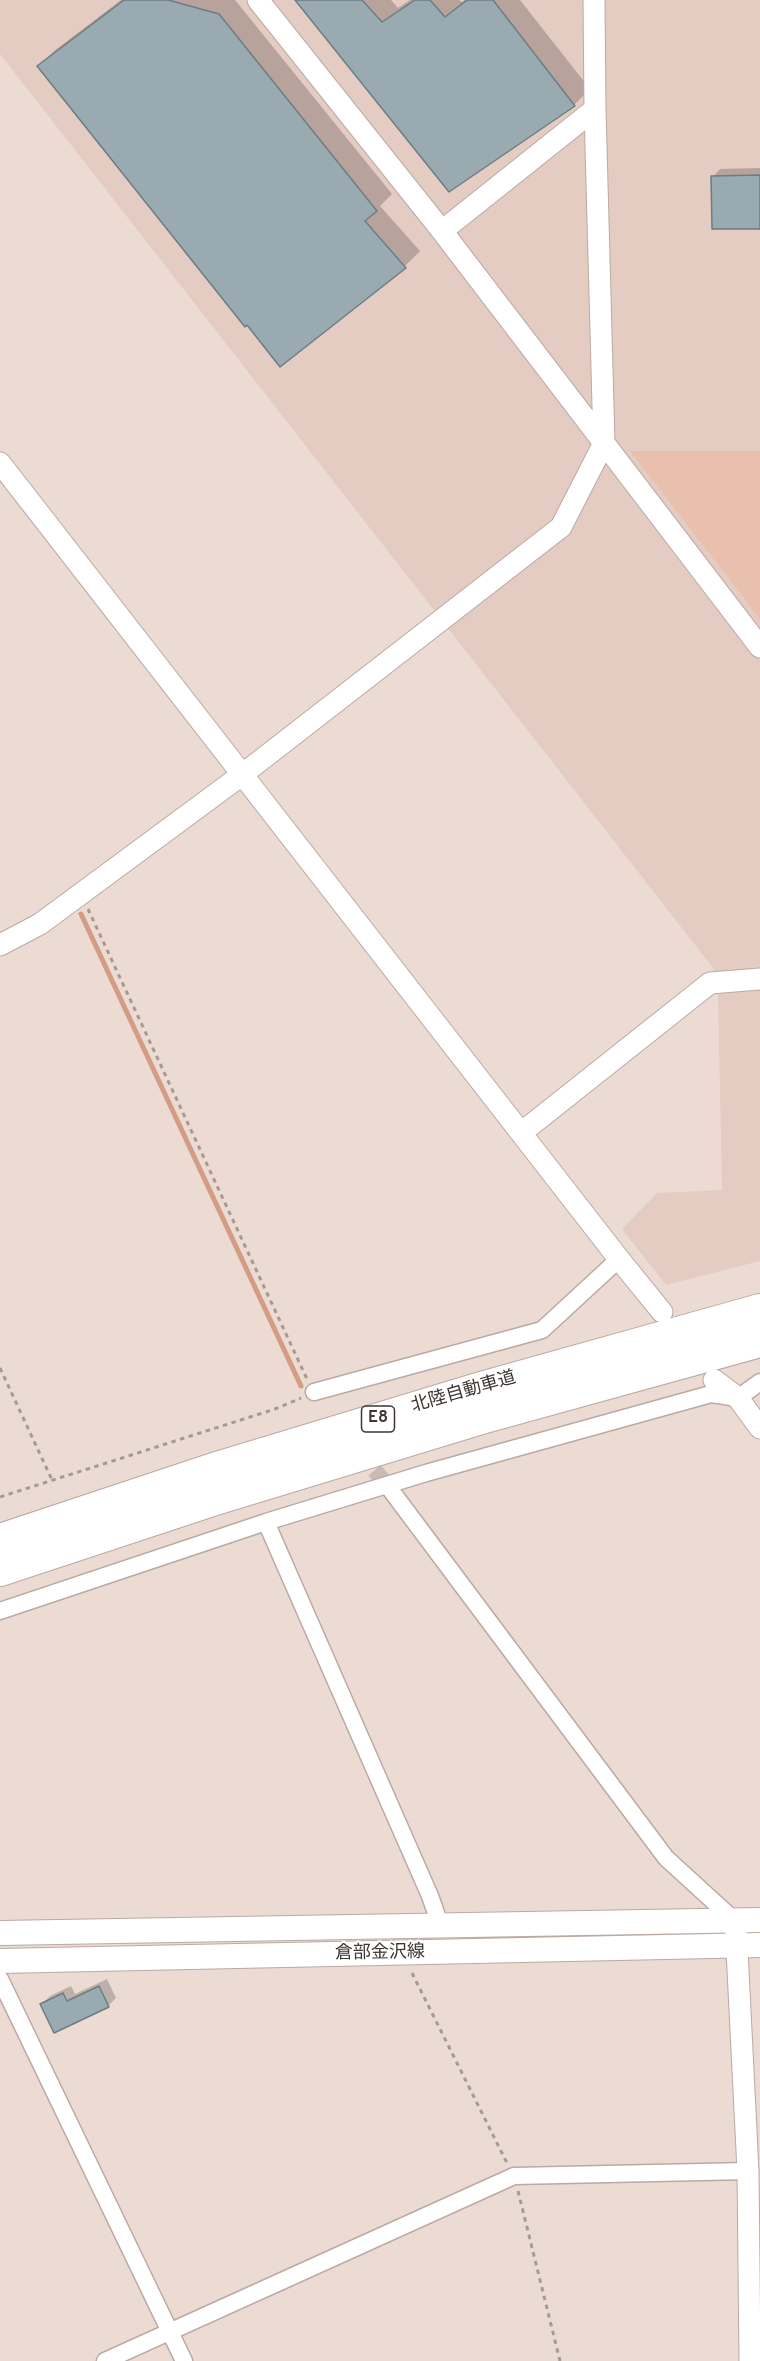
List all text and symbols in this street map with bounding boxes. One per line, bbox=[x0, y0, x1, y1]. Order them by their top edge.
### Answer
street label: 北陸自動車道 bbox=[409, 1368, 519, 1418]
road number: E8 bbox=[362, 1406, 394, 1432]
street label: 倉部金沢線 bbox=[335, 1942, 425, 1966]

